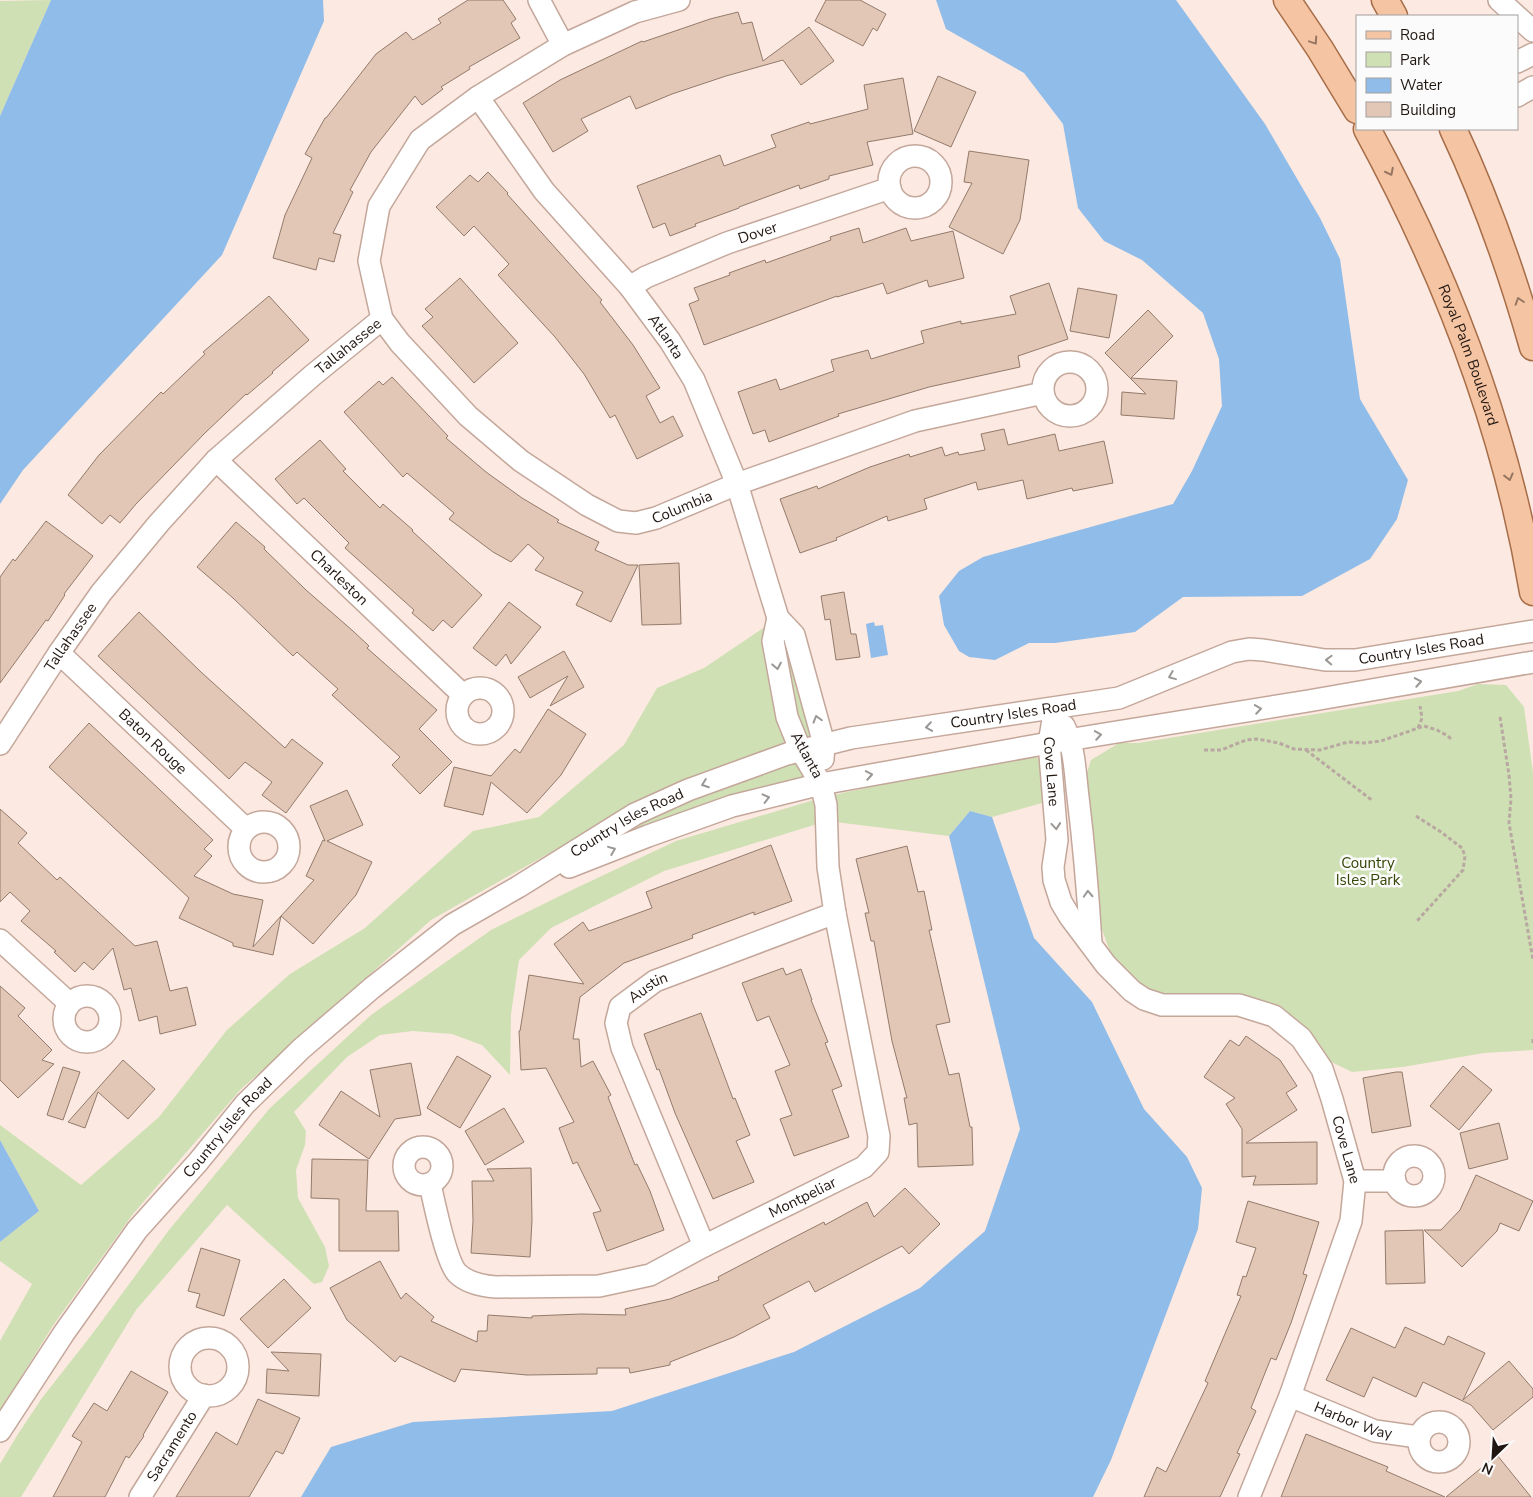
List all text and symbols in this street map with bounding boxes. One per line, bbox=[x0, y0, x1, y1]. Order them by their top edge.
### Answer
legend bbox=[1356, 15, 1518, 130]
text: Road bbox=[1400, 25, 1435, 45]
one-way arrow bbox=[1308, 35, 1317, 44]
text: Park bbox=[1400, 50, 1430, 70]
text: Water bbox=[1400, 75, 1443, 95]
text: Building bbox=[1400, 100, 1456, 120]
one-way arrow bbox=[1384, 167, 1394, 176]
street label: Dover bbox=[735, 217, 781, 249]
street label: Royal Palm Boulevard bbox=[1433, 281, 1503, 428]
one-way arrow bbox=[1515, 297, 1525, 305]
street label: Atlanta bbox=[643, 310, 689, 363]
street label: Tallahassee bbox=[311, 313, 386, 379]
one-way arrow bbox=[1503, 472, 1513, 480]
street label: Columbia bbox=[649, 486, 715, 529]
street label: Charleston bbox=[306, 545, 373, 610]
street label: Tallahassee bbox=[40, 599, 101, 675]
street label: Country Isles Road bbox=[1357, 629, 1486, 669]
one-way arrow bbox=[1325, 654, 1333, 665]
one-way arrow bbox=[772, 661, 782, 670]
one-way arrow bbox=[1169, 670, 1177, 680]
one-way arrow bbox=[1414, 677, 1423, 687]
street label: Country Isles Road bbox=[949, 694, 1078, 733]
street label: Baton Rouge bbox=[114, 704, 192, 779]
one-way arrow bbox=[1254, 705, 1262, 715]
one-way arrow bbox=[813, 715, 823, 723]
one-way arrow bbox=[924, 721, 933, 731]
street label: Atlanta bbox=[786, 728, 828, 782]
one-way arrow bbox=[1094, 730, 1102, 741]
street label: Cove Lane bbox=[1039, 735, 1064, 807]
one-way arrow bbox=[864, 771, 873, 781]
one-way arrow bbox=[701, 778, 710, 788]
street label: Country Isles Road bbox=[566, 783, 687, 862]
one-way arrow bbox=[761, 793, 770, 804]
one-way arrow bbox=[1050, 822, 1061, 830]
one-way arrow bbox=[607, 846, 616, 856]
park label: Country Isles Park bbox=[1336, 853, 1401, 890]
one-way arrow bbox=[1083, 890, 1094, 898]
street label: Austin bbox=[624, 967, 670, 1008]
street label: Country Isles Road bbox=[178, 1073, 276, 1182]
street label: Cove Lane bbox=[1327, 1113, 1365, 1186]
street label: Montpeliar bbox=[765, 1172, 840, 1223]
street label: Harbor Way bbox=[1311, 1397, 1394, 1443]
street label: Sacramento bbox=[142, 1407, 202, 1485]
north arrow bbox=[1468, 1432, 1518, 1482]
text: N bbox=[1479, 1458, 1496, 1479]

